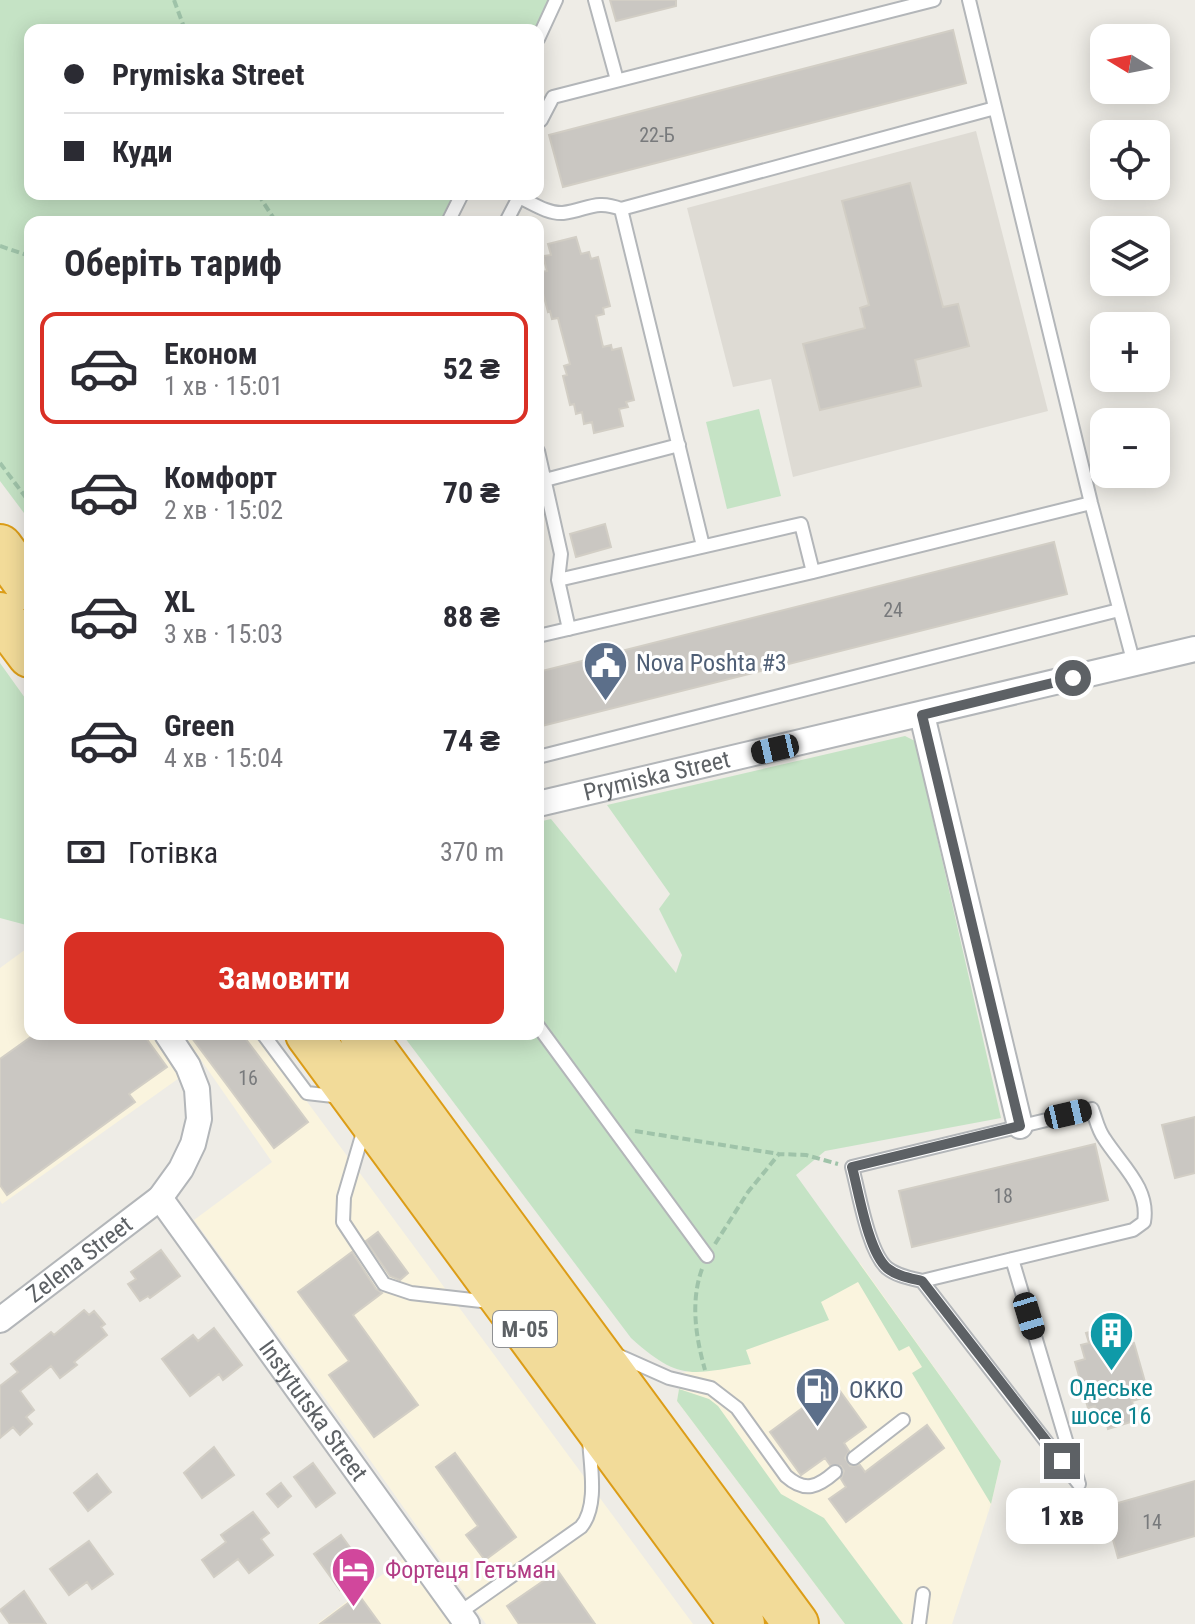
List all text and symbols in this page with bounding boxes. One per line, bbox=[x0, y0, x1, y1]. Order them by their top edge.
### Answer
north arrow bbox=[1090, 24, 1170, 104]
map controls bbox=[1090, 24, 1170, 488]
text: Prymiska Street bbox=[112, 57, 304, 92]
button: locate bbox=[1090, 120, 1170, 200]
house number: 22-Б bbox=[639, 123, 675, 147]
text: Куди bbox=[112, 134, 173, 169]
button: layers bbox=[1090, 216, 1170, 296]
text: Оберіть тариф bbox=[64, 243, 282, 285]
button: + bbox=[1090, 312, 1170, 392]
icon: car bbox=[68, 332, 140, 404]
text: Економ bbox=[164, 336, 258, 371]
text: 52 ₴ bbox=[443, 351, 500, 386]
text: 1 хв · 15:01 bbox=[164, 371, 283, 401]
button: − bbox=[1090, 408, 1170, 488]
icon: car bbox=[68, 456, 140, 528]
text: Комфорт bbox=[164, 460, 277, 495]
text: 70 ₴ bbox=[443, 475, 500, 510]
text: 2 хв · 15:02 bbox=[164, 495, 283, 525]
icon: car bbox=[68, 580, 140, 652]
text: XL bbox=[164, 584, 195, 619]
house number: 24 bbox=[883, 598, 903, 622]
text: 88 ₴ bbox=[443, 599, 500, 634]
text: 3 хв · 15:03 bbox=[164, 619, 283, 649]
public building icon: Nova Poshta #3 bbox=[581, 639, 629, 702]
place label: Nova Poshta #3 bbox=[636, 649, 787, 677]
route start bbox=[1055, 660, 1091, 696]
icon: car bbox=[68, 704, 140, 776]
text: Green bbox=[164, 708, 235, 743]
text: 74 ₴ bbox=[443, 723, 500, 758]
car bbox=[749, 732, 801, 766]
text: 4 хв · 15:04 bbox=[164, 743, 283, 773]
street label: Prymiska Street bbox=[581, 745, 733, 807]
icon: cash bbox=[64, 830, 108, 874]
text: Готівка bbox=[128, 835, 218, 870]
text: 370 m bbox=[440, 837, 504, 867]
button: Замовити bbox=[64, 932, 504, 1024]
house number: 16 bbox=[238, 1066, 258, 1090]
car bbox=[1042, 1097, 1094, 1131]
house number: 18 bbox=[993, 1184, 1013, 1208]
street label: Zelena Street bbox=[21, 1210, 138, 1308]
car bbox=[1011, 1290, 1047, 1342]
building icon: Одеське шосе 16 bbox=[1087, 1310, 1135, 1373]
road number: М-05 bbox=[493, 1311, 557, 1347]
street label: Instytutska Street bbox=[253, 1335, 373, 1486]
fuel station icon: OKKO bbox=[794, 1366, 842, 1429]
place label: Одеське шосе 16 bbox=[1069, 1374, 1153, 1430]
place label: OKKO bbox=[849, 1376, 904, 1404]
route end bbox=[1044, 1443, 1080, 1479]
callout: 1 хв bbox=[1006, 1489, 1118, 1545]
text: 1 хв bbox=[1040, 1501, 1084, 1531]
house number: 14 bbox=[1142, 1510, 1162, 1534]
hotel icon: Фортеця Гетьман bbox=[330, 1546, 378, 1609]
place label: Фортеця Гетьман bbox=[385, 1556, 556, 1584]

